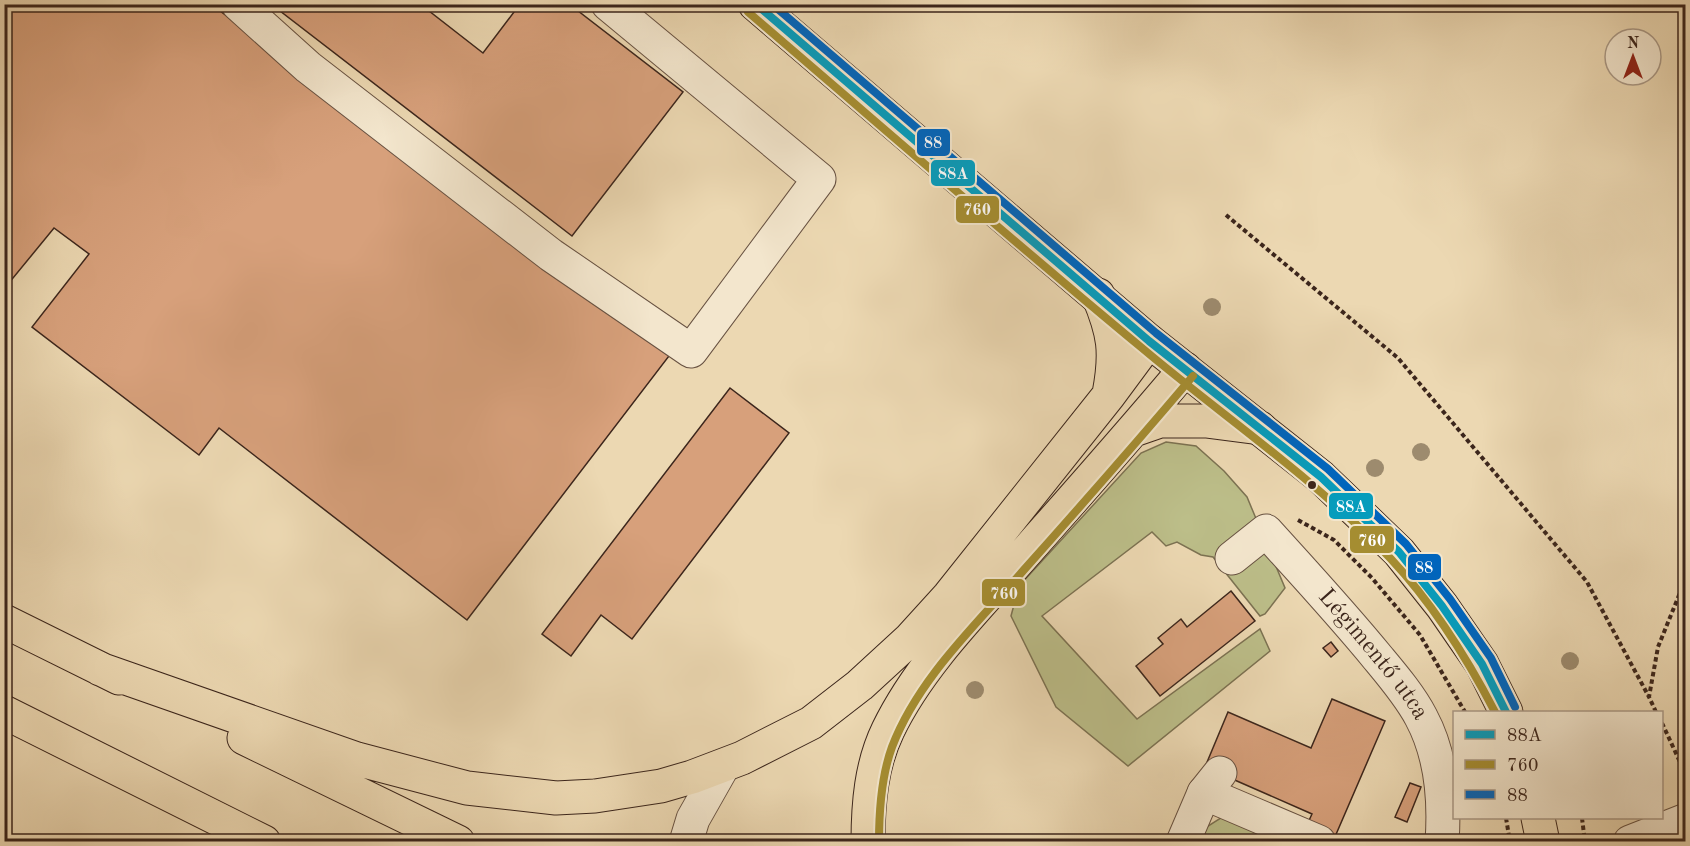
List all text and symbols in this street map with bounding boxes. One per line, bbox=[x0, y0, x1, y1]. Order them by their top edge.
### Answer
north arrow bbox=[1603, 27, 1663, 87]
text: N bbox=[1627, 36, 1640, 52]
line badge: 88 bbox=[916, 128, 951, 157]
text: 88 bbox=[924, 136, 942, 152]
line badge: 88A bbox=[930, 159, 976, 187]
text: 88A bbox=[938, 167, 968, 183]
line badge: 760 bbox=[955, 195, 1000, 224]
text: 760 bbox=[963, 203, 991, 219]
unlabelled marker bbox=[1306, 479, 1318, 491]
line badge: 88A bbox=[1328, 492, 1374, 520]
text: 88A bbox=[1336, 500, 1366, 516]
line badge: 760 bbox=[1349, 525, 1395, 554]
text: 760 bbox=[1358, 534, 1386, 550]
line badge: 88 bbox=[1407, 553, 1442, 581]
text: 88 bbox=[1415, 561, 1433, 577]
line badge: 760 bbox=[981, 578, 1026, 607]
street label: Légimentő utca bbox=[1313, 585, 1432, 724]
text: 760 bbox=[990, 587, 1018, 603]
legend bbox=[1453, 711, 1663, 819]
text: 88A bbox=[1507, 727, 1542, 745]
text: 760 bbox=[1507, 757, 1538, 775]
text: 88 bbox=[1507, 787, 1528, 805]

